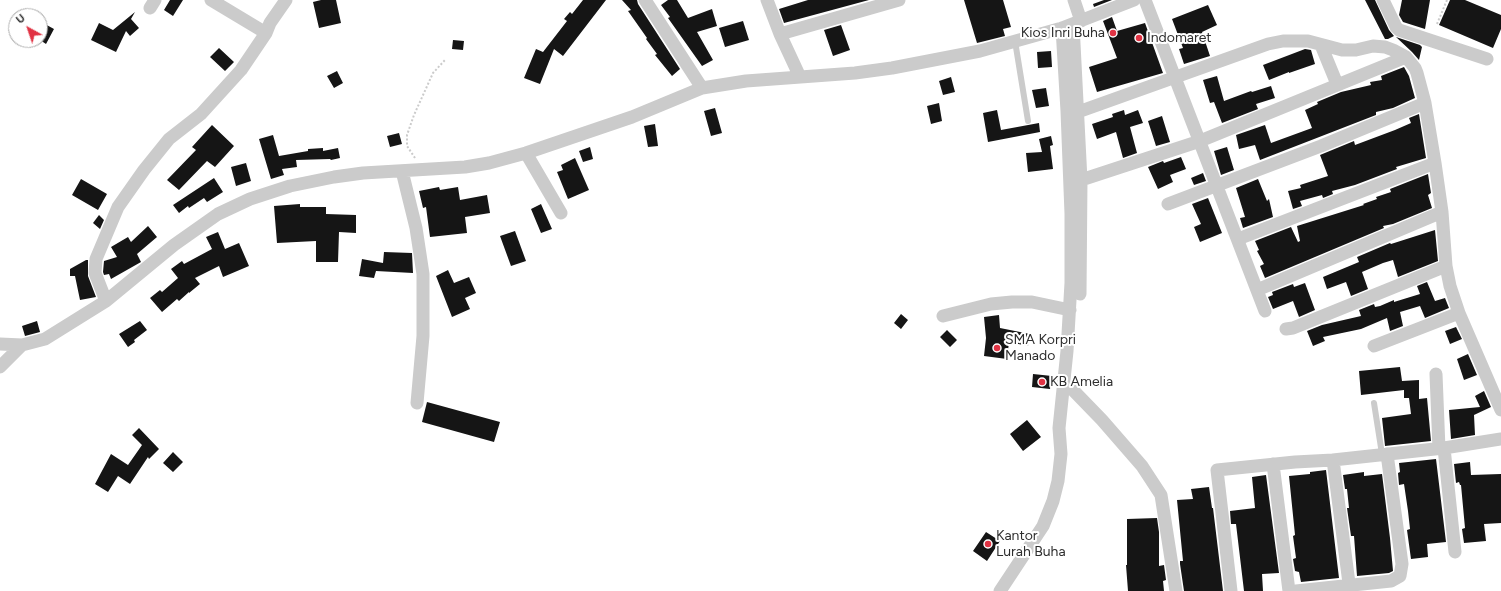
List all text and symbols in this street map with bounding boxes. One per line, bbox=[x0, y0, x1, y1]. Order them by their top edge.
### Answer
north arrow bbox=[8, 8, 48, 48]
text: U bbox=[13, 12, 28, 27]
place label: Kios Inri Buha bbox=[1021, 25, 1105, 41]
marker: Kios Inri Buha bbox=[1108, 28, 1118, 38]
place label: Indomaret bbox=[1147, 30, 1212, 46]
marker: Indomaret bbox=[1134, 33, 1144, 43]
place label: SMA Korpri Manado bbox=[1005, 332, 1076, 364]
marker: SMA Korpri Manado bbox=[992, 343, 1002, 353]
place label: KB Amelia bbox=[1050, 374, 1113, 390]
marker: KB Amelia bbox=[1037, 377, 1047, 387]
place label: Kantor Lurah Buha bbox=[996, 528, 1066, 560]
marker: Kantor Lurah Buha bbox=[983, 539, 993, 549]

